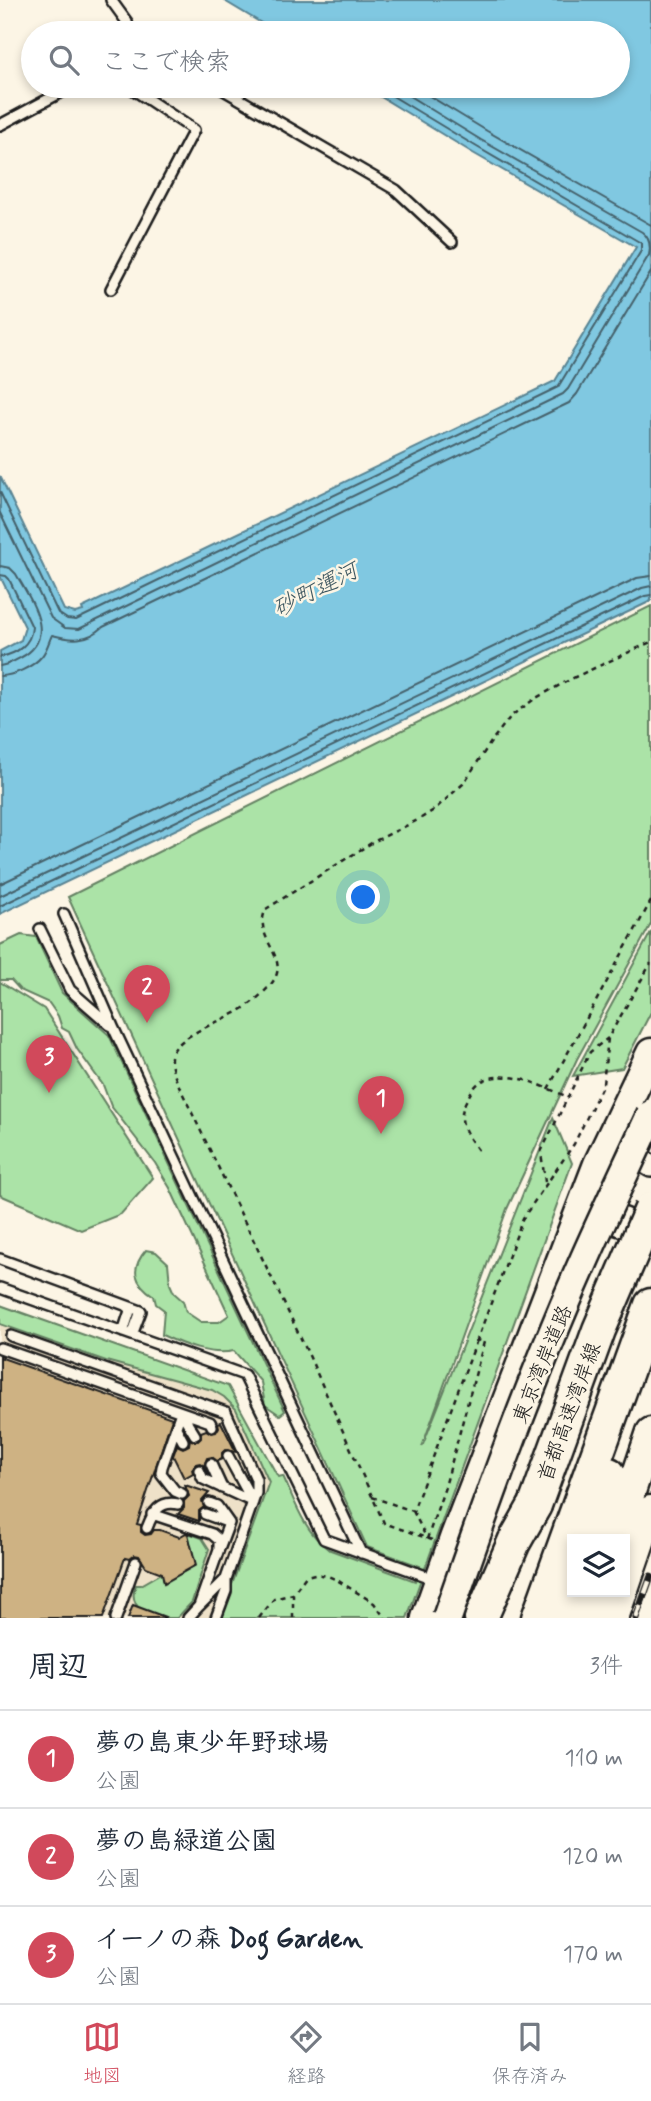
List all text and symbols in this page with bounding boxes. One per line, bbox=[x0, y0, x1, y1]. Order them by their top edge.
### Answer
search box bbox=[21, 21, 630, 98]
icon: search bbox=[45, 41, 83, 79]
text: ここで検索 bbox=[101, 46, 231, 80]
water label: 砂町運河 bbox=[268, 555, 366, 625]
your location bbox=[346, 880, 380, 914]
pin: 2 bbox=[124, 965, 170, 1023]
pin: 3 bbox=[26, 1035, 72, 1093]
pin: 1 bbox=[358, 1076, 404, 1134]
street label: 東京湾岸道路 bbox=[506, 1301, 580, 1428]
street label: 首都高速湾岸線 bbox=[532, 1338, 608, 1486]
map controls bbox=[567, 1534, 630, 1597]
button: layers bbox=[567, 1534, 630, 1597]
text: 周辺 bbox=[28, 1648, 88, 1687]
text: 3件 bbox=[590, 1652, 623, 1682]
text: 夢の島東少年野球場 bbox=[95, 1727, 329, 1761]
text: 1 bbox=[46, 1744, 56, 1774]
text: 110 m bbox=[564, 1744, 623, 1774]
text: 公園 bbox=[95, 1767, 141, 1797]
text: 夢の島緑道公園 bbox=[95, 1825, 277, 1859]
text: 2 bbox=[45, 1842, 57, 1872]
text: 120 m bbox=[562, 1842, 623, 1872]
text: 公園 bbox=[95, 1865, 141, 1895]
text: イーノの森 Dog Garden bbox=[95, 1923, 363, 1957]
text: 3 bbox=[46, 1940, 56, 1970]
text: 170 m bbox=[563, 1940, 623, 1970]
text: 公園 bbox=[95, 1963, 141, 1993]
tab: 地図 bbox=[83, 2018, 121, 2089]
tab: 経路 bbox=[287, 2018, 326, 2089]
tab: 保存済み bbox=[492, 2018, 568, 2089]

